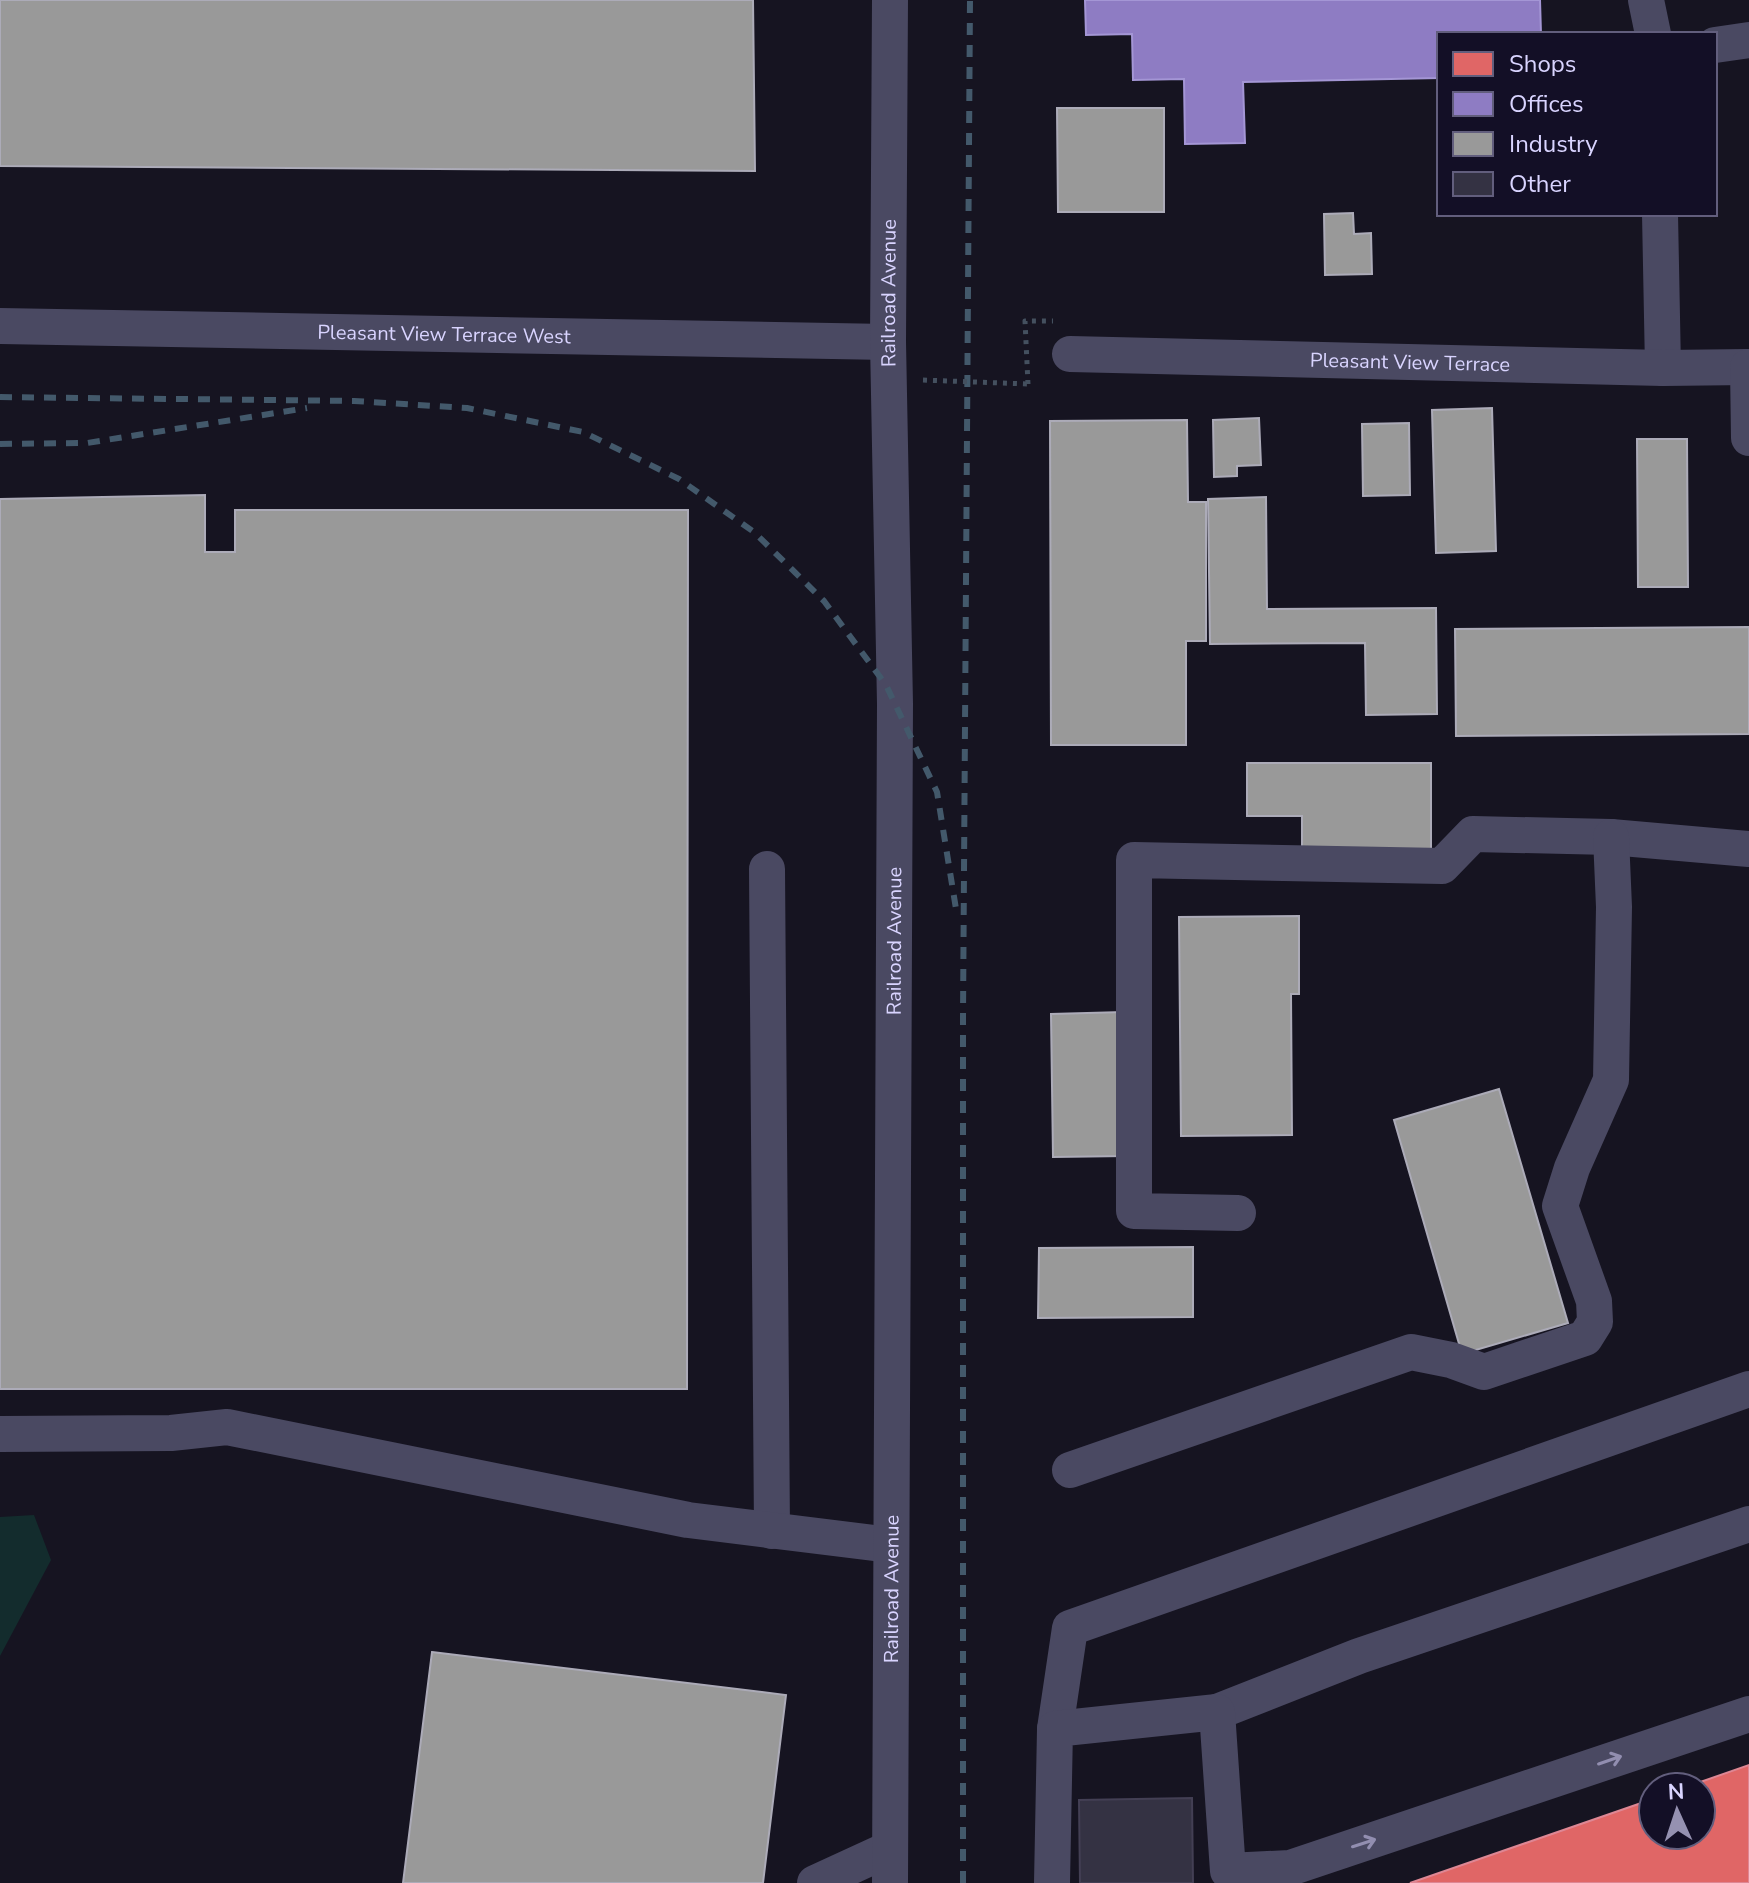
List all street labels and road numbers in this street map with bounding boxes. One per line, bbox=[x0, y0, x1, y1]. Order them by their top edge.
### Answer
street label: Railroad Avenue bbox=[875, 219, 903, 367]
street label: Pleasant View Terrace West bbox=[317, 319, 572, 350]
street label: Pleasant View Terrace bbox=[1310, 347, 1510, 378]
street label: Railroad Avenue bbox=[881, 867, 908, 1015]
street label: Railroad Avenue bbox=[878, 1515, 906, 1663]

